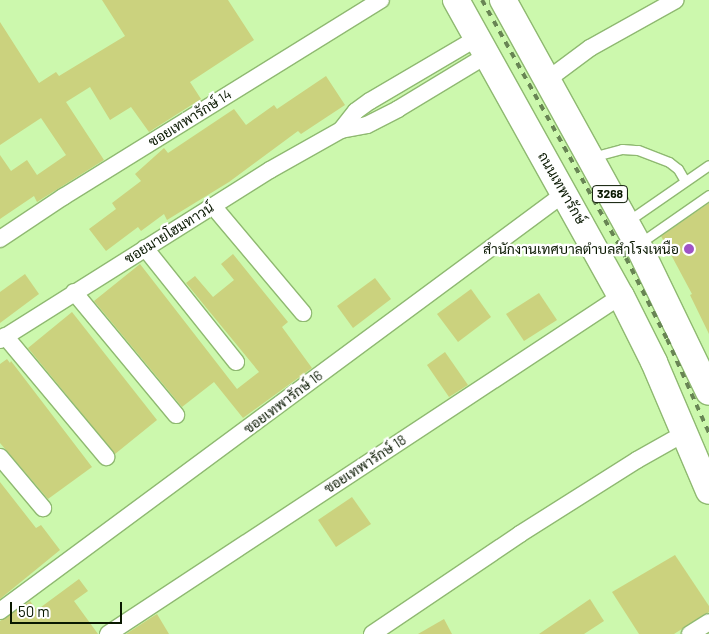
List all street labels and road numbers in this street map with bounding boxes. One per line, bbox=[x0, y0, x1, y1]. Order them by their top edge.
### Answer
street label: ซอยเทพารักษ์ 14 bbox=[145, 86, 235, 150]
street label: ถนนเทพารักษ์ bbox=[535, 149, 589, 227]
road number: 3268 bbox=[591, 184, 629, 203]
street label: ซอยมายโฮมทาวน์ bbox=[121, 199, 217, 267]
street label: ซอยเทพารักษ์ 16 bbox=[240, 367, 326, 437]
street label: ซอยเทพารักษ์ 18 bbox=[321, 431, 409, 497]

